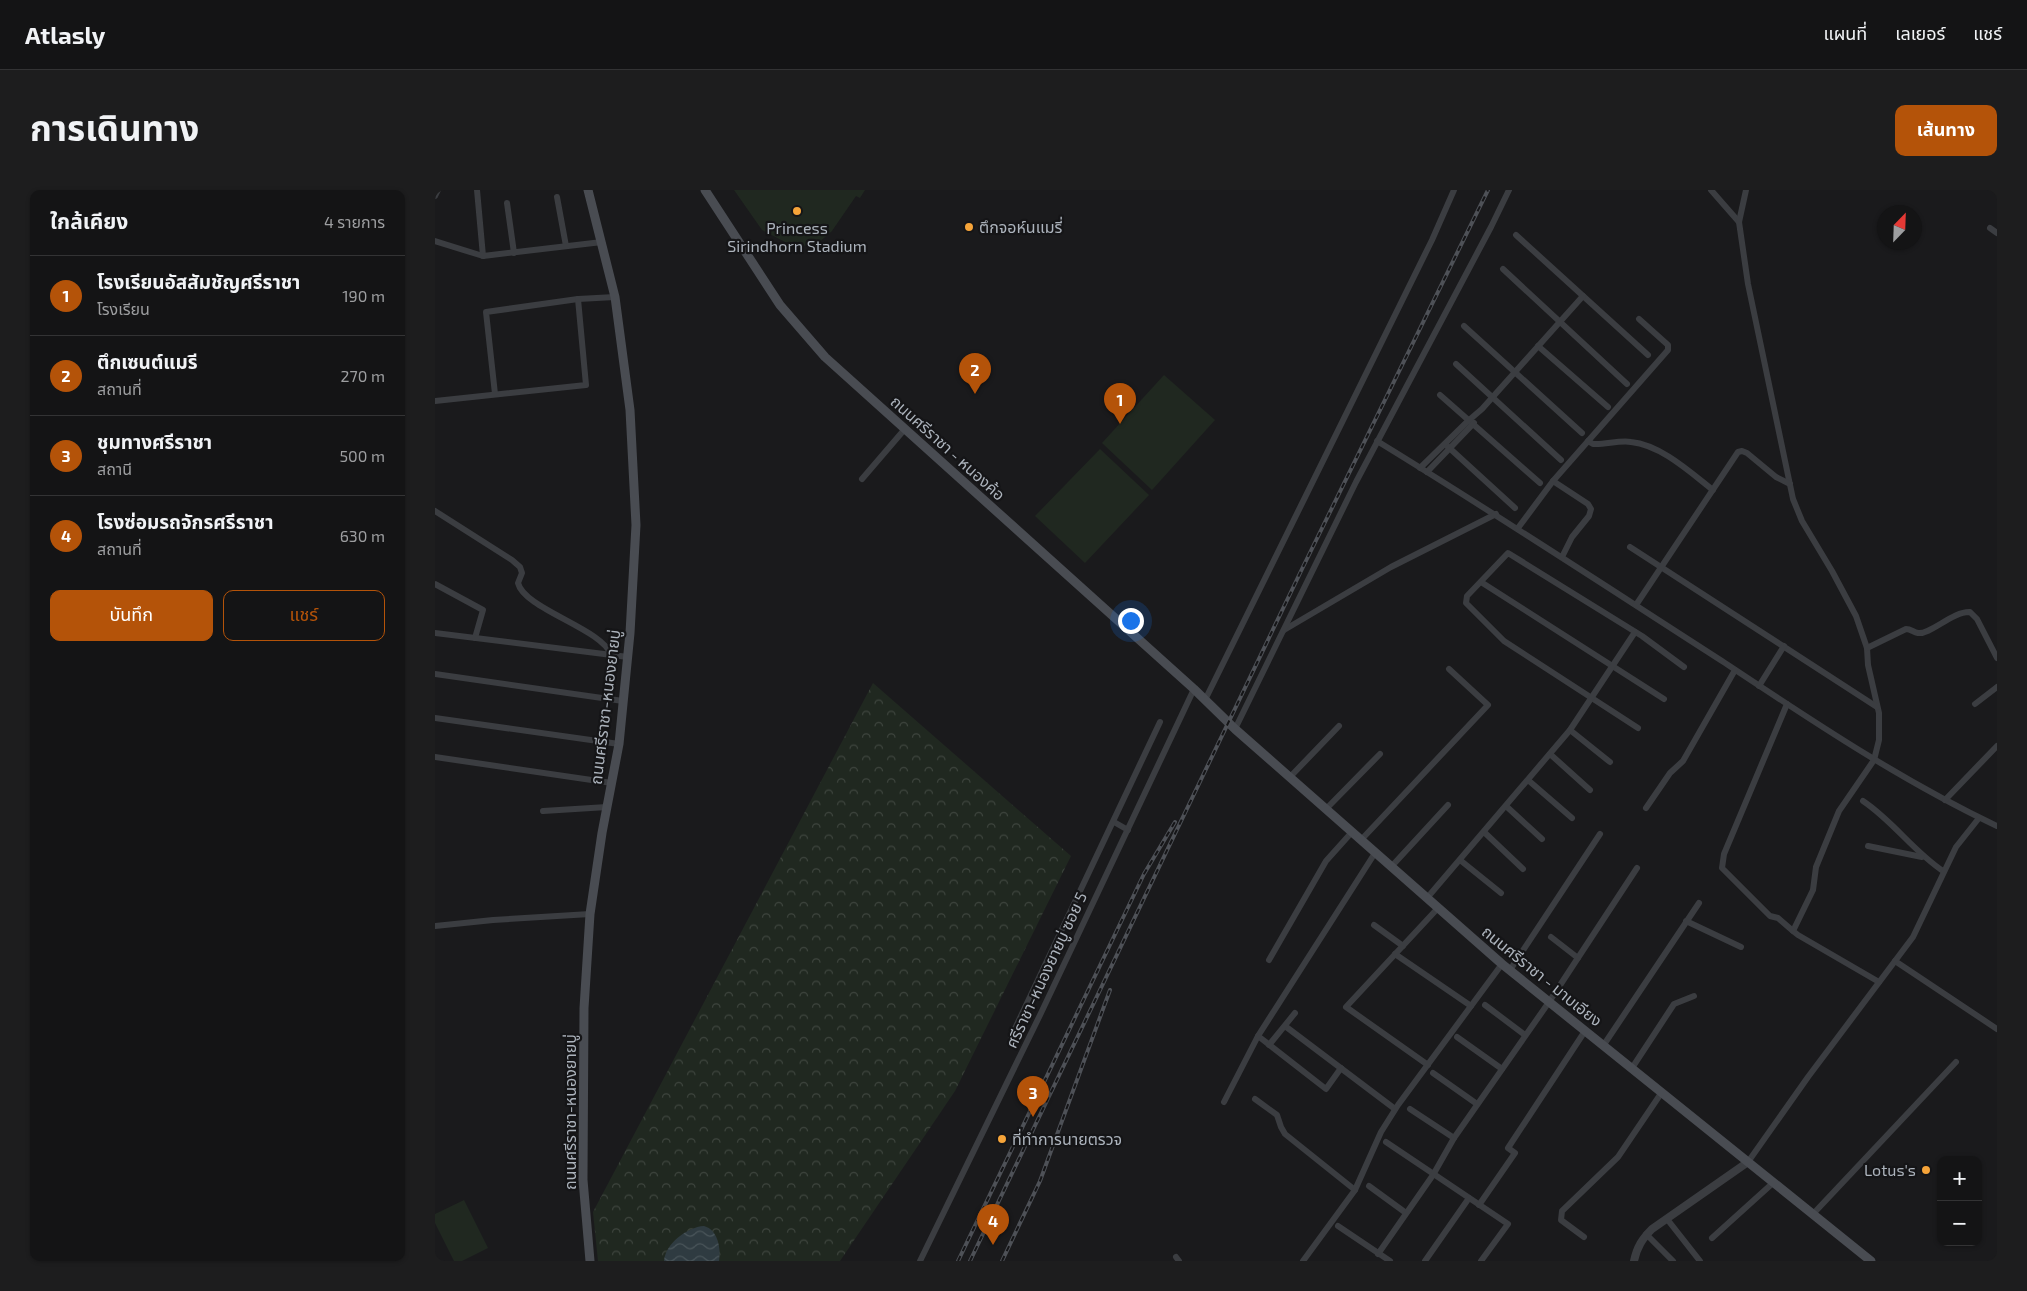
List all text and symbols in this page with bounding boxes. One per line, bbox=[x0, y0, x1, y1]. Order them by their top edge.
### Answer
text: Atlasly bbox=[25, 20, 105, 49]
text: แผนที่ bbox=[1823, 22, 1867, 44]
text: เลเยอร์ bbox=[1895, 22, 1945, 44]
text: แชร์ bbox=[1973, 22, 2002, 44]
button: เส้นทาง bbox=[1895, 105, 1997, 156]
text: การเดินทาง bbox=[30, 106, 199, 148]
marker: Princess Sirindhorn Stadium bbox=[791, 205, 803, 217]
north arrow bbox=[1877, 205, 1922, 250]
text: ใกล้เคียง bbox=[50, 208, 128, 233]
text: 4 รายการ bbox=[324, 212, 385, 231]
place label: ตึกจอห์นแมรี่ bbox=[979, 216, 1063, 236]
place label: Princess Sirindhorn Stadium bbox=[727, 218, 867, 255]
marker: ตึกจอห์นแมรี่ bbox=[963, 221, 975, 233]
text: โรงเรียนอัสสัมชัญศรีราชา bbox=[97, 270, 300, 293]
text: 1 bbox=[63, 286, 69, 305]
text: 190 m bbox=[342, 286, 385, 305]
text: โรงเรียน bbox=[97, 299, 150, 318]
text: ตึกเซนต์แมรี bbox=[97, 350, 198, 373]
pin: 2 bbox=[959, 353, 991, 394]
text: 2 bbox=[61, 366, 71, 385]
text: 270 m bbox=[341, 366, 385, 385]
text: สถานที่ bbox=[97, 379, 142, 398]
pin: 1 bbox=[1104, 383, 1136, 424]
street label: ถนนศรีราชา - หนองค้อ bbox=[887, 391, 1009, 504]
text: ชุมทางศรีราชา bbox=[97, 430, 212, 453]
text: 3 bbox=[61, 446, 71, 465]
text: 500 m bbox=[340, 446, 385, 465]
text: สถานี bbox=[97, 459, 132, 478]
text: โรงซ่อมรถจักรศรีราชา bbox=[97, 510, 273, 533]
text: 4 bbox=[61, 526, 71, 545]
text: 630 m bbox=[340, 526, 385, 545]
text: สถานที่ bbox=[97, 539, 142, 558]
button: บันทึก bbox=[50, 590, 213, 641]
button: แชร์ bbox=[223, 590, 385, 641]
your location bbox=[1118, 608, 1144, 634]
street label: ถนนศรีราชา-หนองยายบู่ bbox=[586, 628, 624, 786]
street label: ศรีราชา-หนองยายบู่ ซอย 5 bbox=[1001, 889, 1091, 1051]
street label: ถนนศรีราชา - มาบเอียง bbox=[1478, 921, 1606, 1030]
street label: ถนนศรีราชา-หนองยายบู่ bbox=[560, 1034, 580, 1190]
pin: 3 bbox=[1017, 1076, 1049, 1117]
place label: ที่ทำการนายตรวจ bbox=[1012, 1128, 1122, 1148]
marker: ที่ทำการนายตรวจ bbox=[996, 1133, 1008, 1145]
map controls bbox=[1937, 1156, 1982, 1246]
button: + bbox=[1937, 1156, 1982, 1201]
place label: Lotus's bbox=[1864, 1160, 1916, 1179]
marker: Lotus's bbox=[1920, 1164, 1932, 1176]
button: − bbox=[1937, 1201, 1982, 1246]
pin: 4 bbox=[977, 1204, 1009, 1245]

